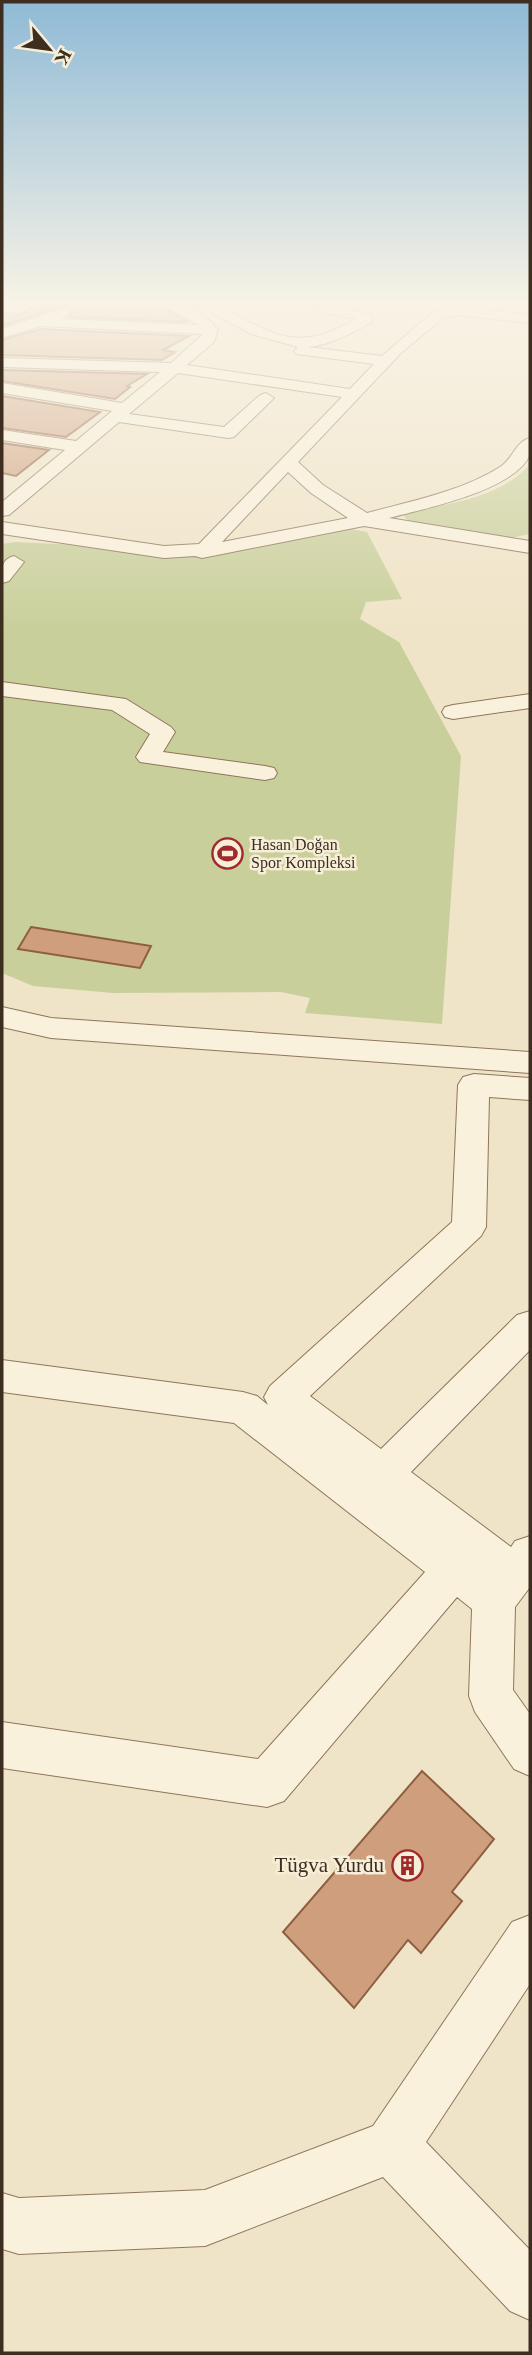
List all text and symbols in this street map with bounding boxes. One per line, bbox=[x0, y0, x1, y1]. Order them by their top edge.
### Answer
north arrow bbox=[14, 14, 84, 84]
text: K bbox=[51, 45, 76, 69]
sports icon: Hasan Doğan Spor Kompleksi bbox=[211, 836, 245, 870]
place label: Hasan Doğan Spor Kompleksi bbox=[251, 836, 356, 872]
building icon: Tügva Yurdu bbox=[390, 1848, 424, 1882]
place label: Tügva Yurdu bbox=[275, 1853, 384, 1877]

